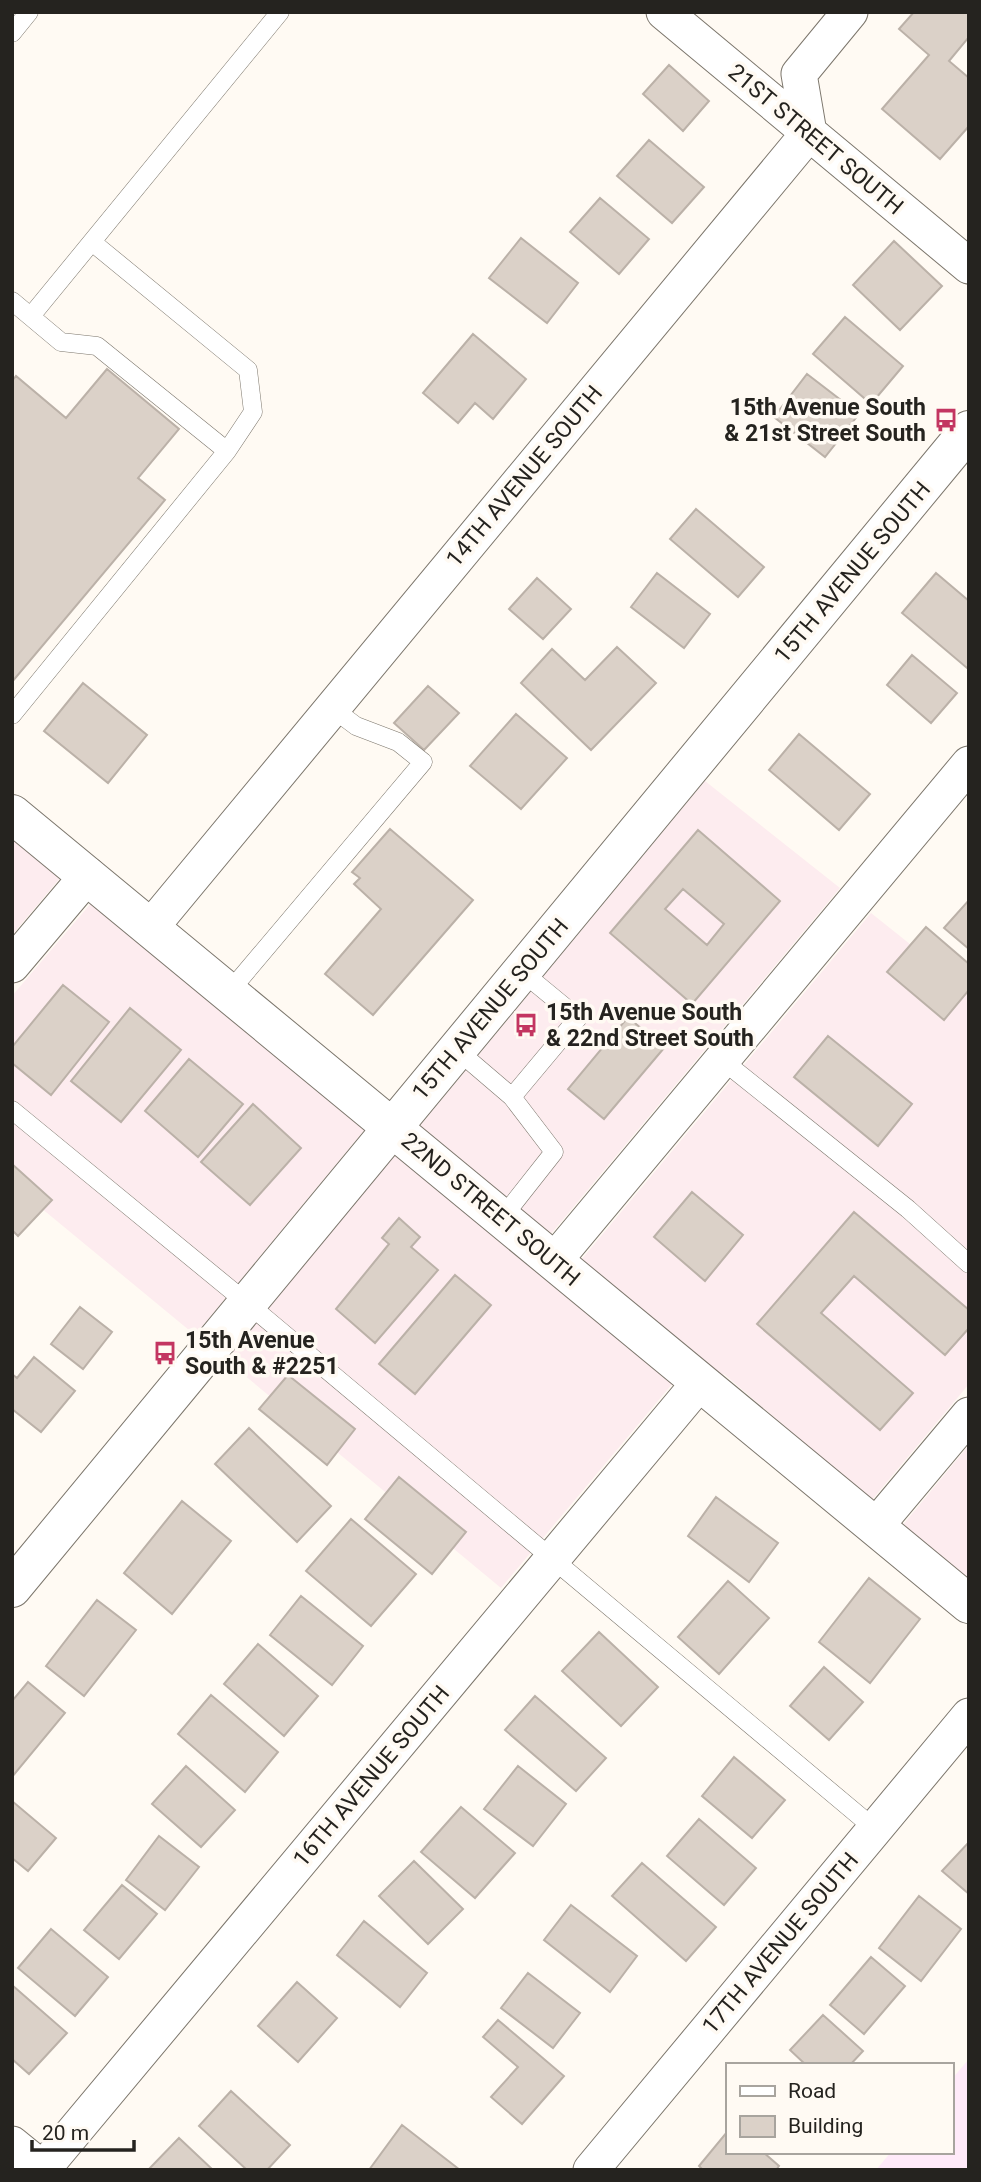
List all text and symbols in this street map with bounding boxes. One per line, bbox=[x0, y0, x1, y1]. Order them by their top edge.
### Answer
street label: 21ST STREET SOUTH bbox=[723, 58, 909, 220]
street label: 14TH AVENUE SOUTH bbox=[441, 380, 608, 572]
place label: 15th Avenue South & 21st Street South bbox=[724, 394, 926, 447]
bus stop icon: 15th Avenue South & 21st Street South bbox=[932, 406, 960, 434]
street label: 15TH AVENUE SOUTH bbox=[769, 476, 936, 668]
street label: 15TH AVENUE SOUTH bbox=[407, 913, 574, 1105]
place label: 15th Avenue South & 22nd Street South bbox=[546, 999, 754, 1052]
bus stop icon: 15th Avenue South & 22nd Street South bbox=[512, 1011, 540, 1039]
street label: 22ND STREET SOUTH bbox=[396, 1127, 585, 1292]
place label: 15th Avenue South & #2251 bbox=[185, 1327, 339, 1380]
bus stop icon: 15th Avenue South & #2251 bbox=[151, 1339, 179, 1367]
street label: 16TH AVENUE SOUTH bbox=[288, 1680, 455, 1872]
street label: 17TH AVENUE SOUTH bbox=[697, 1847, 864, 2039]
legend bbox=[726, 2063, 953, 2154]
text: Road bbox=[788, 2079, 836, 2103]
scale bar bbox=[32, 2108, 133, 2152]
text: Building bbox=[788, 2114, 863, 2138]
text: 20 m bbox=[42, 2121, 89, 2145]

